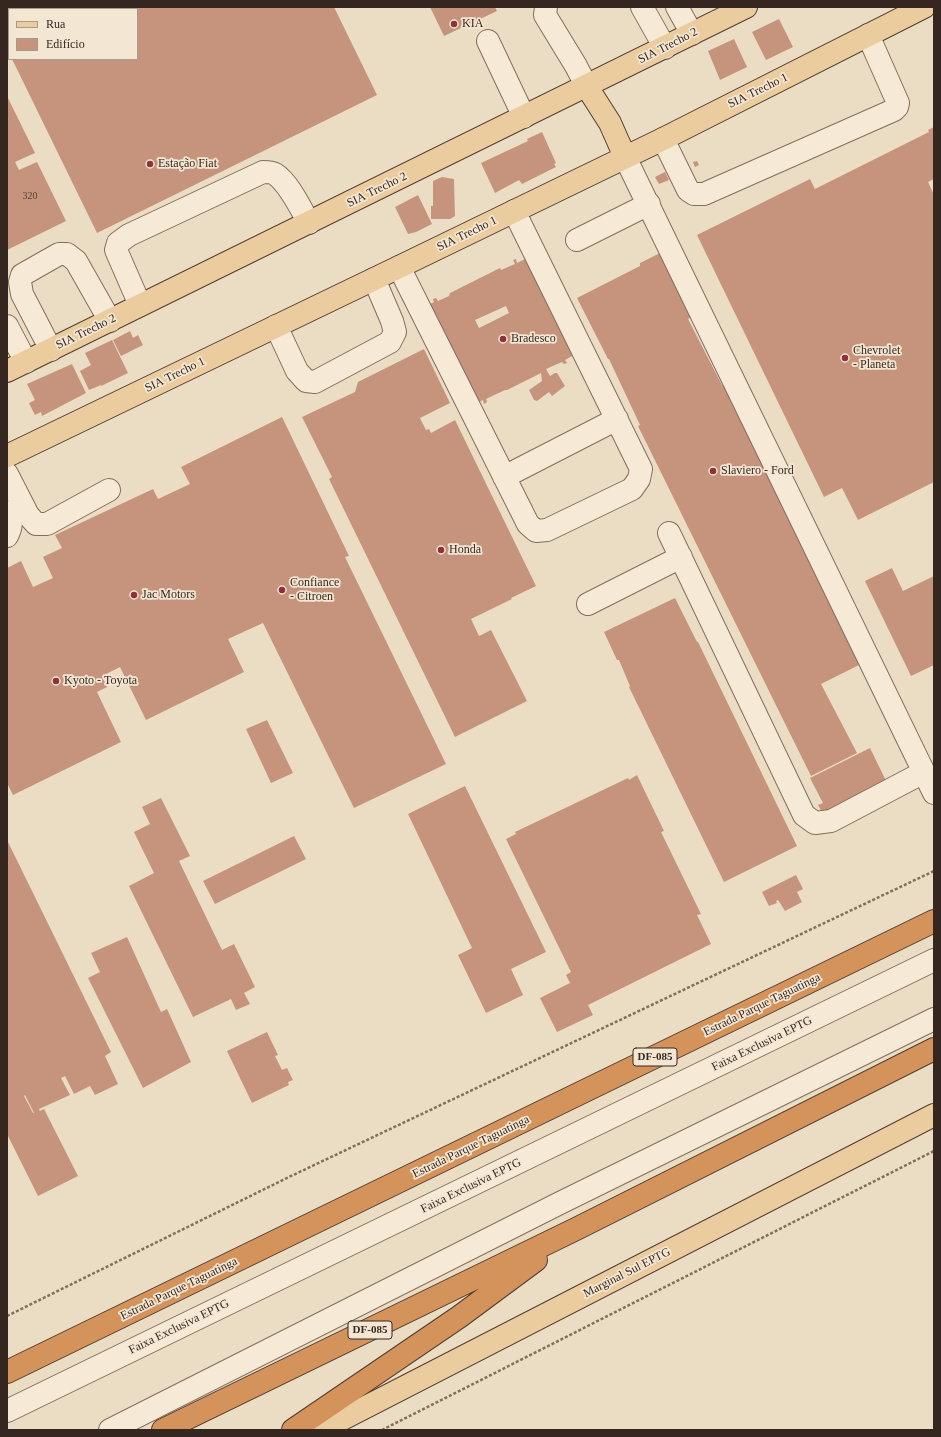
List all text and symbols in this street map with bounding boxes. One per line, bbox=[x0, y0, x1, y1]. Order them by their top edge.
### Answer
legend bbox=[8, 8, 138, 60]
text: Rua bbox=[46, 17, 65, 31]
place label: KIA bbox=[462, 17, 483, 31]
marker: KIA bbox=[449, 19, 459, 29]
street label: SIA Trecho 2 bbox=[636, 25, 700, 67]
text: Edifício bbox=[46, 37, 85, 51]
street label: SIA Trecho 1 bbox=[726, 70, 790, 112]
place label: Estação Fiat bbox=[158, 157, 217, 171]
marker: Estação Fiat bbox=[145, 159, 155, 169]
street label: SIA Trecho 2 bbox=[345, 169, 409, 211]
house number: 320 bbox=[22, 190, 38, 202]
street label: SIA Trecho 1 bbox=[435, 213, 499, 255]
street label: SIA Trecho 2 bbox=[54, 311, 118, 353]
place label: Bradesco bbox=[511, 332, 556, 346]
marker: Bradesco bbox=[498, 334, 508, 344]
place label: Chevrolet - Planeta bbox=[853, 344, 900, 372]
marker: Chevrolet - Planeta bbox=[840, 353, 850, 363]
street label: SIA Trecho 1 bbox=[143, 354, 207, 396]
place label: Slaviero - Ford bbox=[721, 464, 794, 478]
marker: Slaviero - Ford bbox=[708, 466, 718, 476]
place label: Honda bbox=[449, 543, 481, 557]
marker: Honda bbox=[436, 545, 446, 555]
place label: Confiance - Citroen bbox=[290, 576, 339, 604]
marker: Confiance - Citroen bbox=[277, 585, 287, 595]
place label: Jac Motors bbox=[142, 588, 195, 602]
marker: Jac Motors bbox=[129, 590, 139, 600]
place label: Kyoto - Toyota bbox=[64, 674, 137, 688]
marker: Kyoto - Toyota bbox=[51, 676, 61, 686]
street label: Estrada Parque Taguatinga bbox=[701, 970, 823, 1040]
street label: Faixa Exclusiva EPTG bbox=[709, 1013, 815, 1075]
road number: DF-085 bbox=[633, 1048, 677, 1066]
street label: Estrada Parque Taguatinga bbox=[410, 1112, 532, 1182]
street label: Faixa Exclusiva EPTG bbox=[418, 1155, 524, 1217]
street label: Marginal Sul EPTG bbox=[581, 1245, 673, 1301]
street label: Estrada Parque Taguatinga bbox=[118, 1254, 240, 1324]
street label: Faixa Exclusiva EPTG bbox=[126, 1296, 232, 1358]
road number: DF-085 bbox=[348, 1321, 392, 1339]

